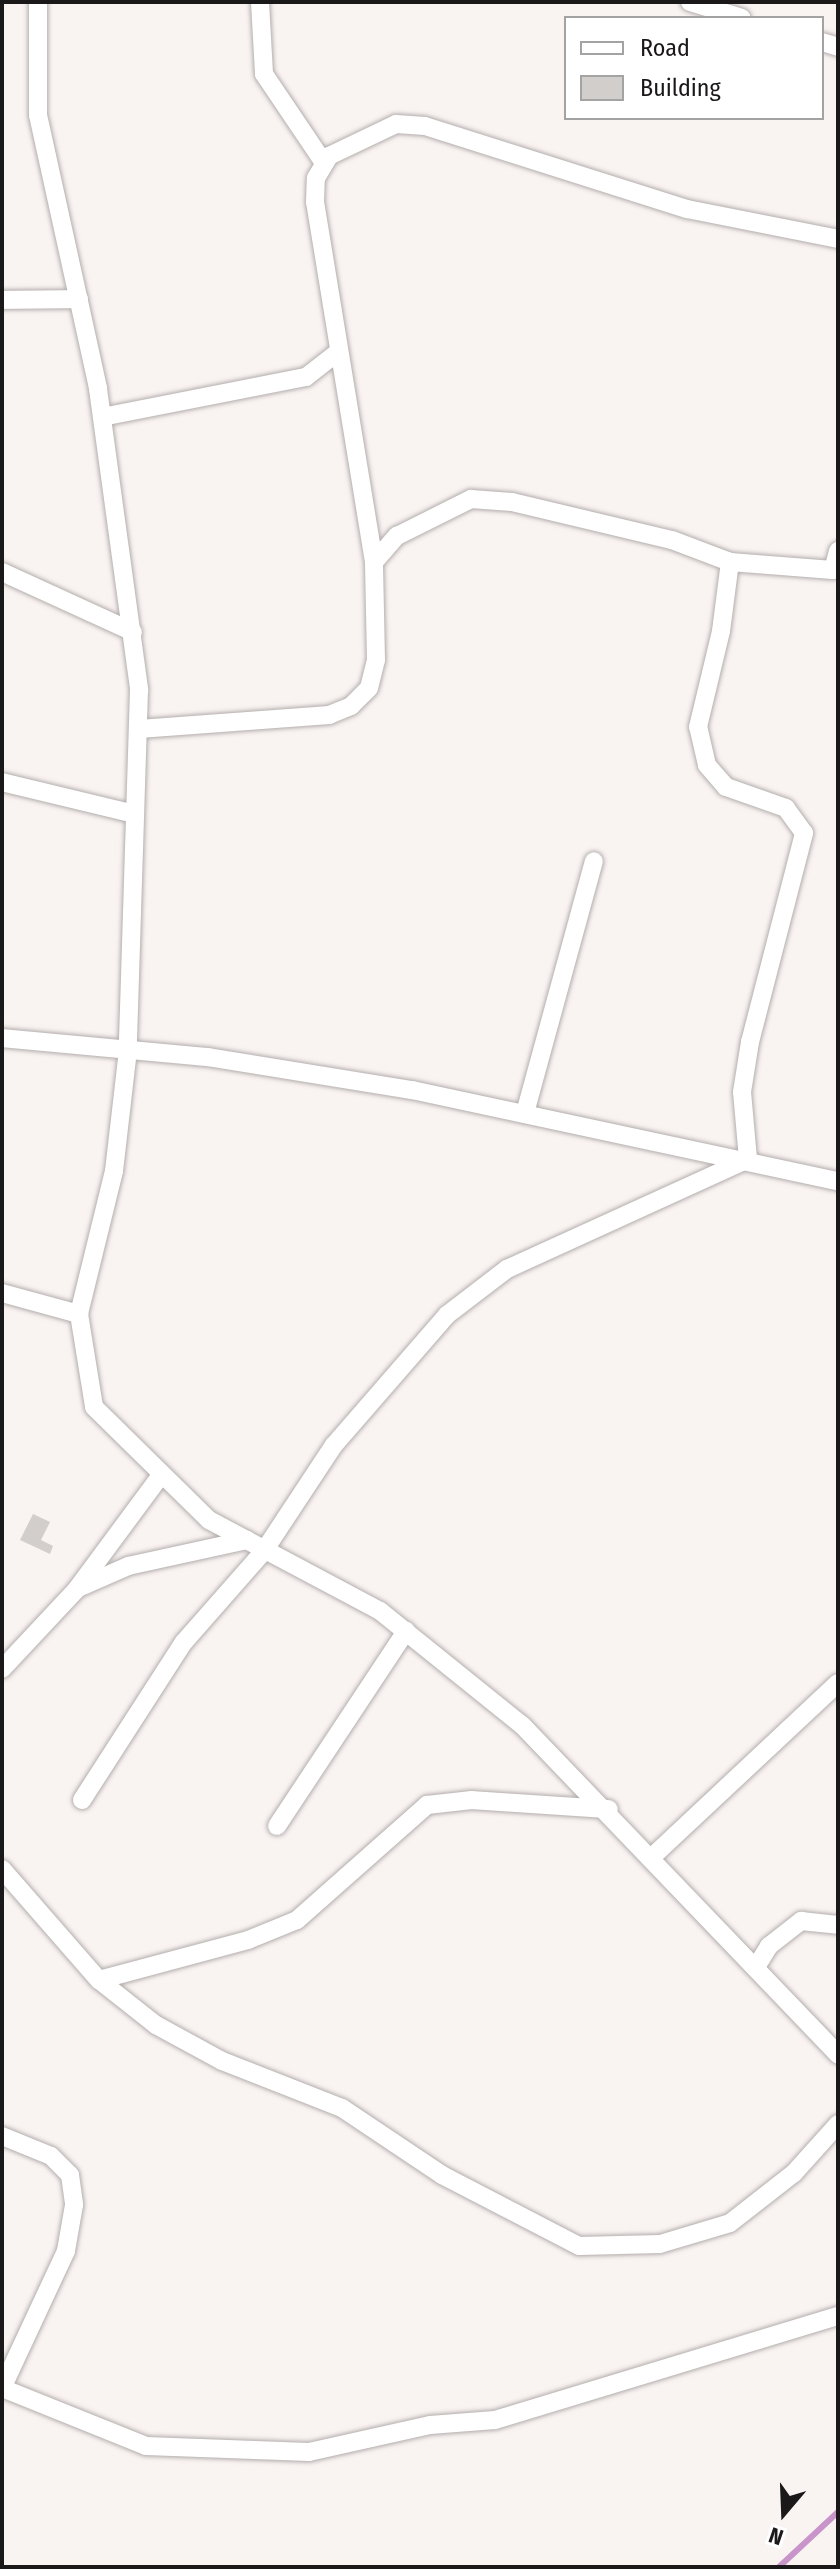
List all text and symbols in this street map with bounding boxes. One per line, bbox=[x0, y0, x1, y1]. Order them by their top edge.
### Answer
legend bbox=[564, 16, 824, 120]
text: Road bbox=[640, 34, 690, 62]
text: Building bbox=[640, 74, 721, 102]
north arrow bbox=[744, 2473, 824, 2553]
text: N bbox=[765, 2521, 787, 2551]

